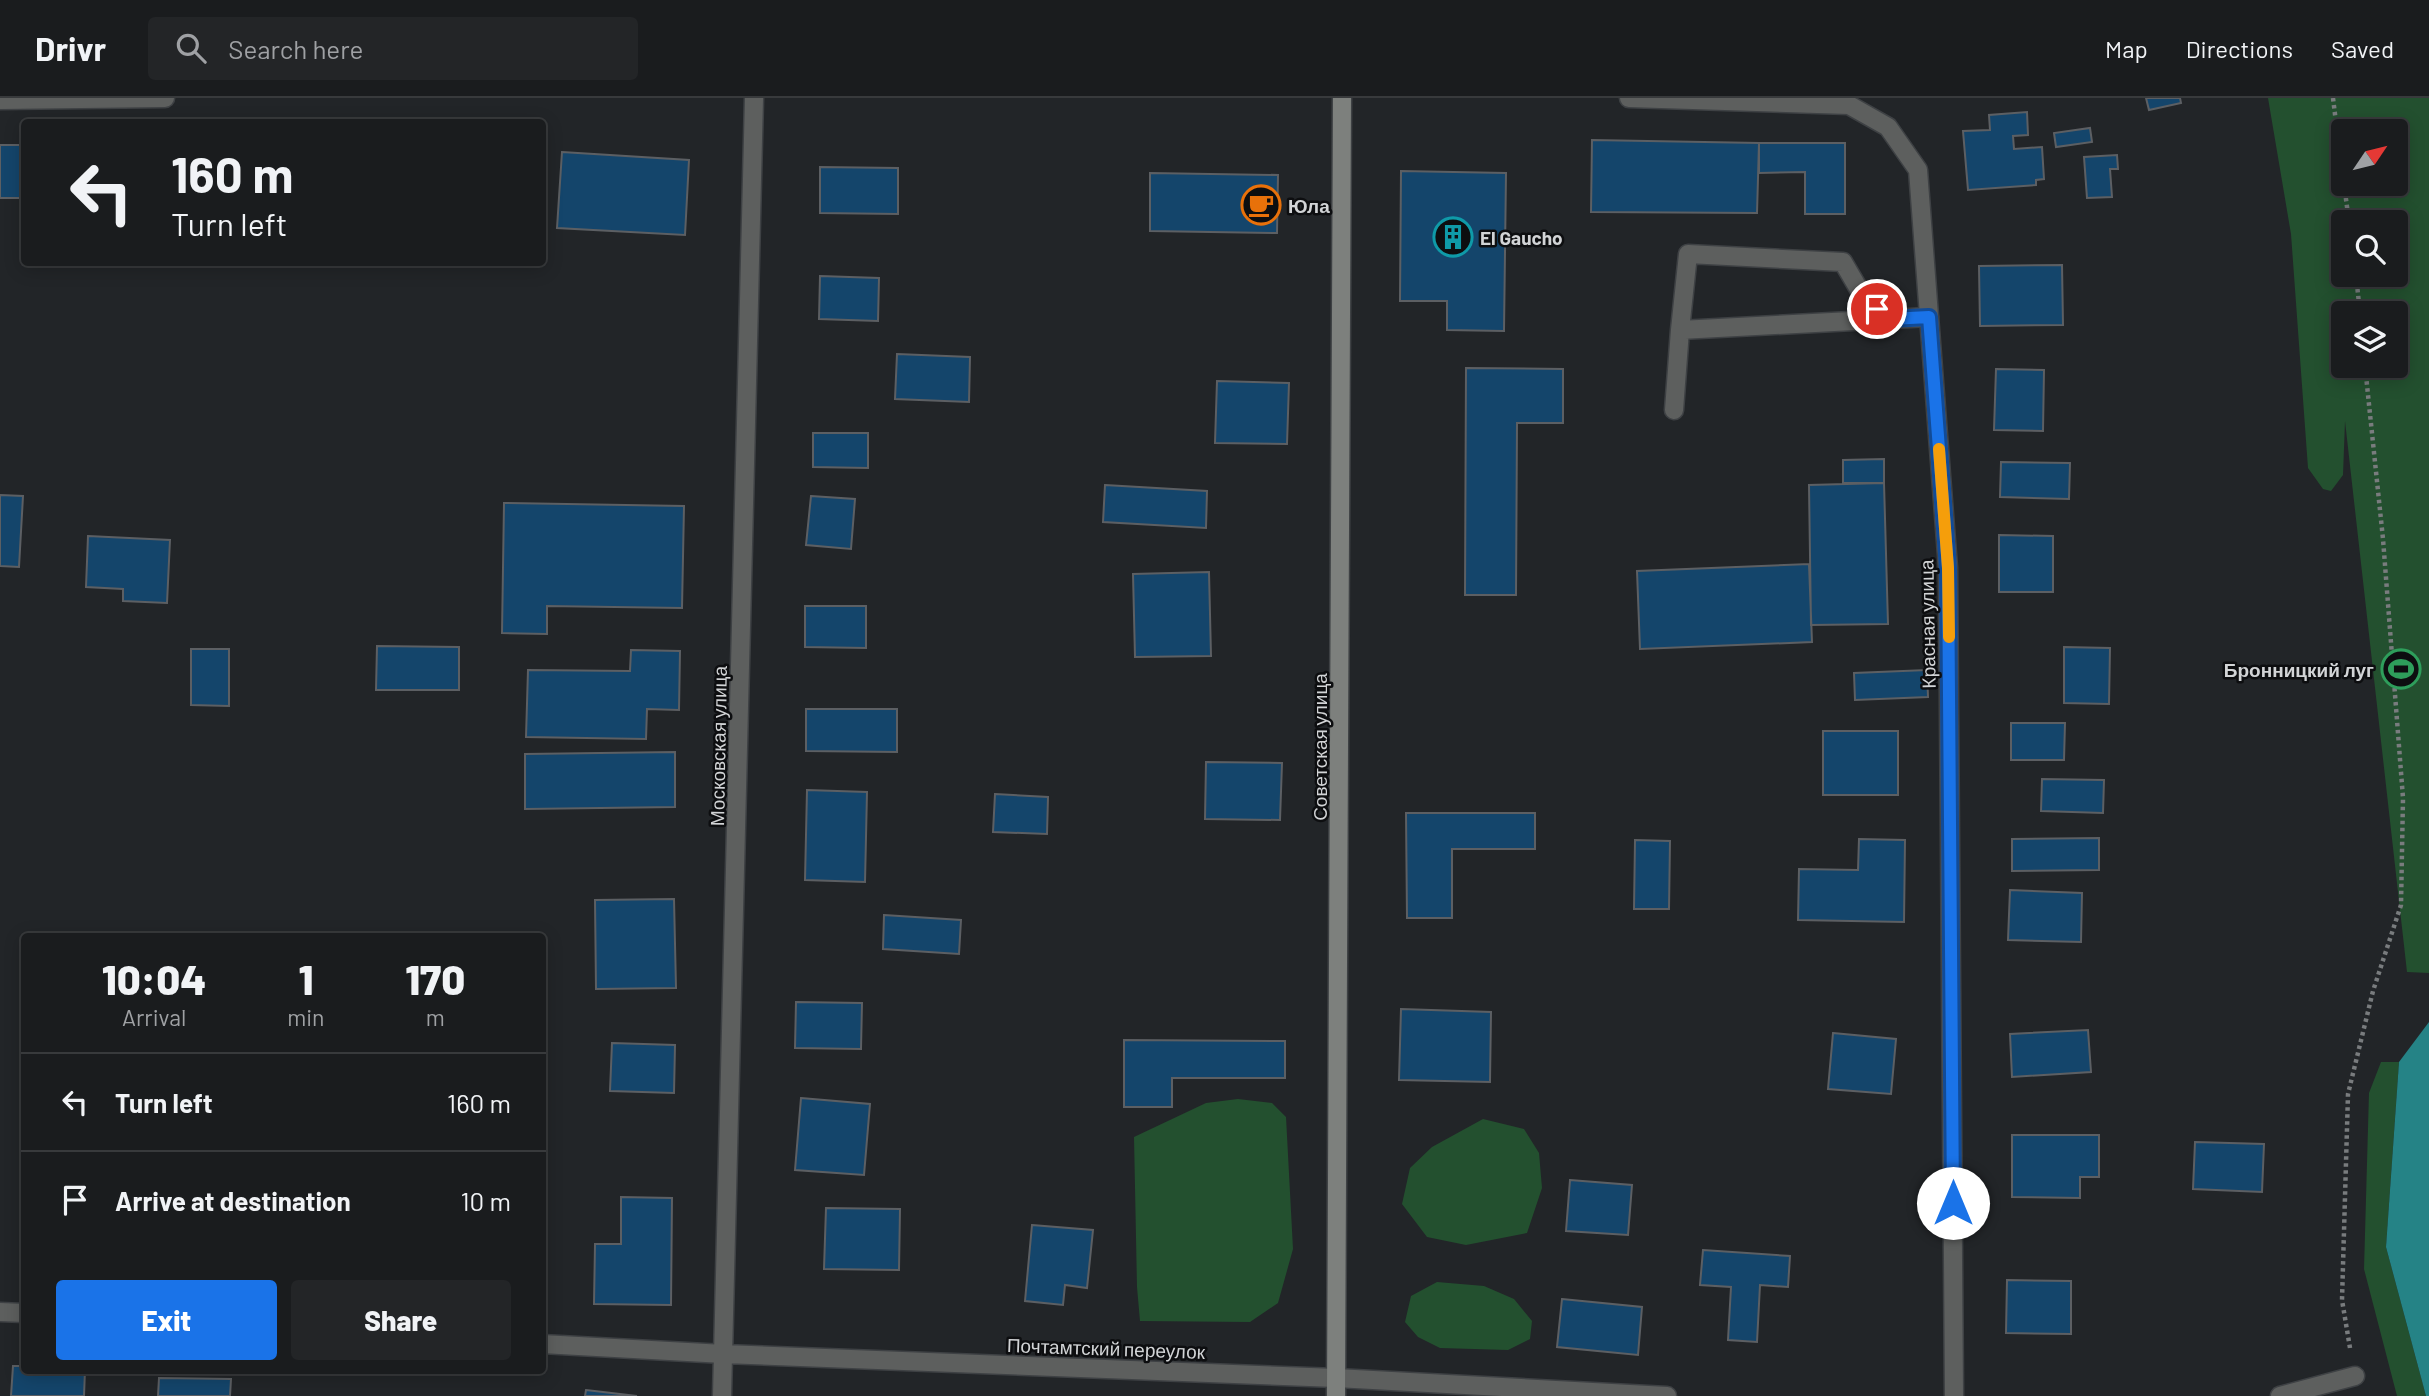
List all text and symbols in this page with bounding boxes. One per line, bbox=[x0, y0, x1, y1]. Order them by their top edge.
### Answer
search box bbox=[148, 17, 638, 80]
text: Drivr bbox=[35, 28, 106, 68]
icon: search bbox=[172, 29, 210, 67]
text: Search here bbox=[228, 33, 363, 64]
text: Map bbox=[2105, 34, 2148, 63]
text: Directions bbox=[2186, 34, 2293, 63]
text: Saved bbox=[2331, 34, 2394, 63]
north arrow bbox=[2331, 119, 2408, 196]
map controls bbox=[2331, 119, 2408, 378]
text: 160 m bbox=[171, 144, 293, 203]
icon: left bbox=[56, 147, 147, 238]
cafe icon: Юла bbox=[1240, 184, 1282, 226]
place label: Юла bbox=[1288, 194, 1330, 217]
text: Turn left bbox=[171, 204, 288, 242]
button: search bbox=[2331, 210, 2408, 287]
building icon: El Gaucho bbox=[1432, 216, 1474, 258]
place label: El Gaucho bbox=[1480, 226, 1563, 249]
pin bbox=[1847, 279, 1907, 339]
icon: arrive bbox=[1858, 290, 1896, 328]
button: layers bbox=[2331, 301, 2408, 378]
street label: Красная улица bbox=[1914, 559, 1940, 689]
sports icon: Бронницкий луг bbox=[2380, 648, 2422, 690]
place label: Бронницкий луг bbox=[2224, 658, 2374, 681]
street label: Московская улица bbox=[705, 665, 731, 826]
street label: Советская улица bbox=[1308, 673, 1331, 821]
text: 10:04 bbox=[102, 953, 206, 1003]
text: 1 bbox=[298, 953, 313, 1003]
text: 170 bbox=[405, 953, 465, 1003]
text: Arrival bbox=[122, 1003, 186, 1031]
text: min bbox=[287, 1003, 324, 1031]
text: m bbox=[426, 1003, 445, 1031]
icon: left bbox=[56, 1083, 94, 1121]
text: Turn left bbox=[115, 1087, 213, 1118]
text: 160 m bbox=[447, 1087, 511, 1118]
position arrow bbox=[1916, 1166, 1990, 1240]
icon: arrive bbox=[56, 1181, 94, 1219]
text: Arrive at destination bbox=[115, 1185, 351, 1216]
text: 10 m bbox=[461, 1185, 511, 1216]
button: Exit bbox=[56, 1280, 277, 1360]
button: Share bbox=[291, 1280, 511, 1360]
street label: Почтамтский переулок bbox=[1007, 1333, 1206, 1363]

